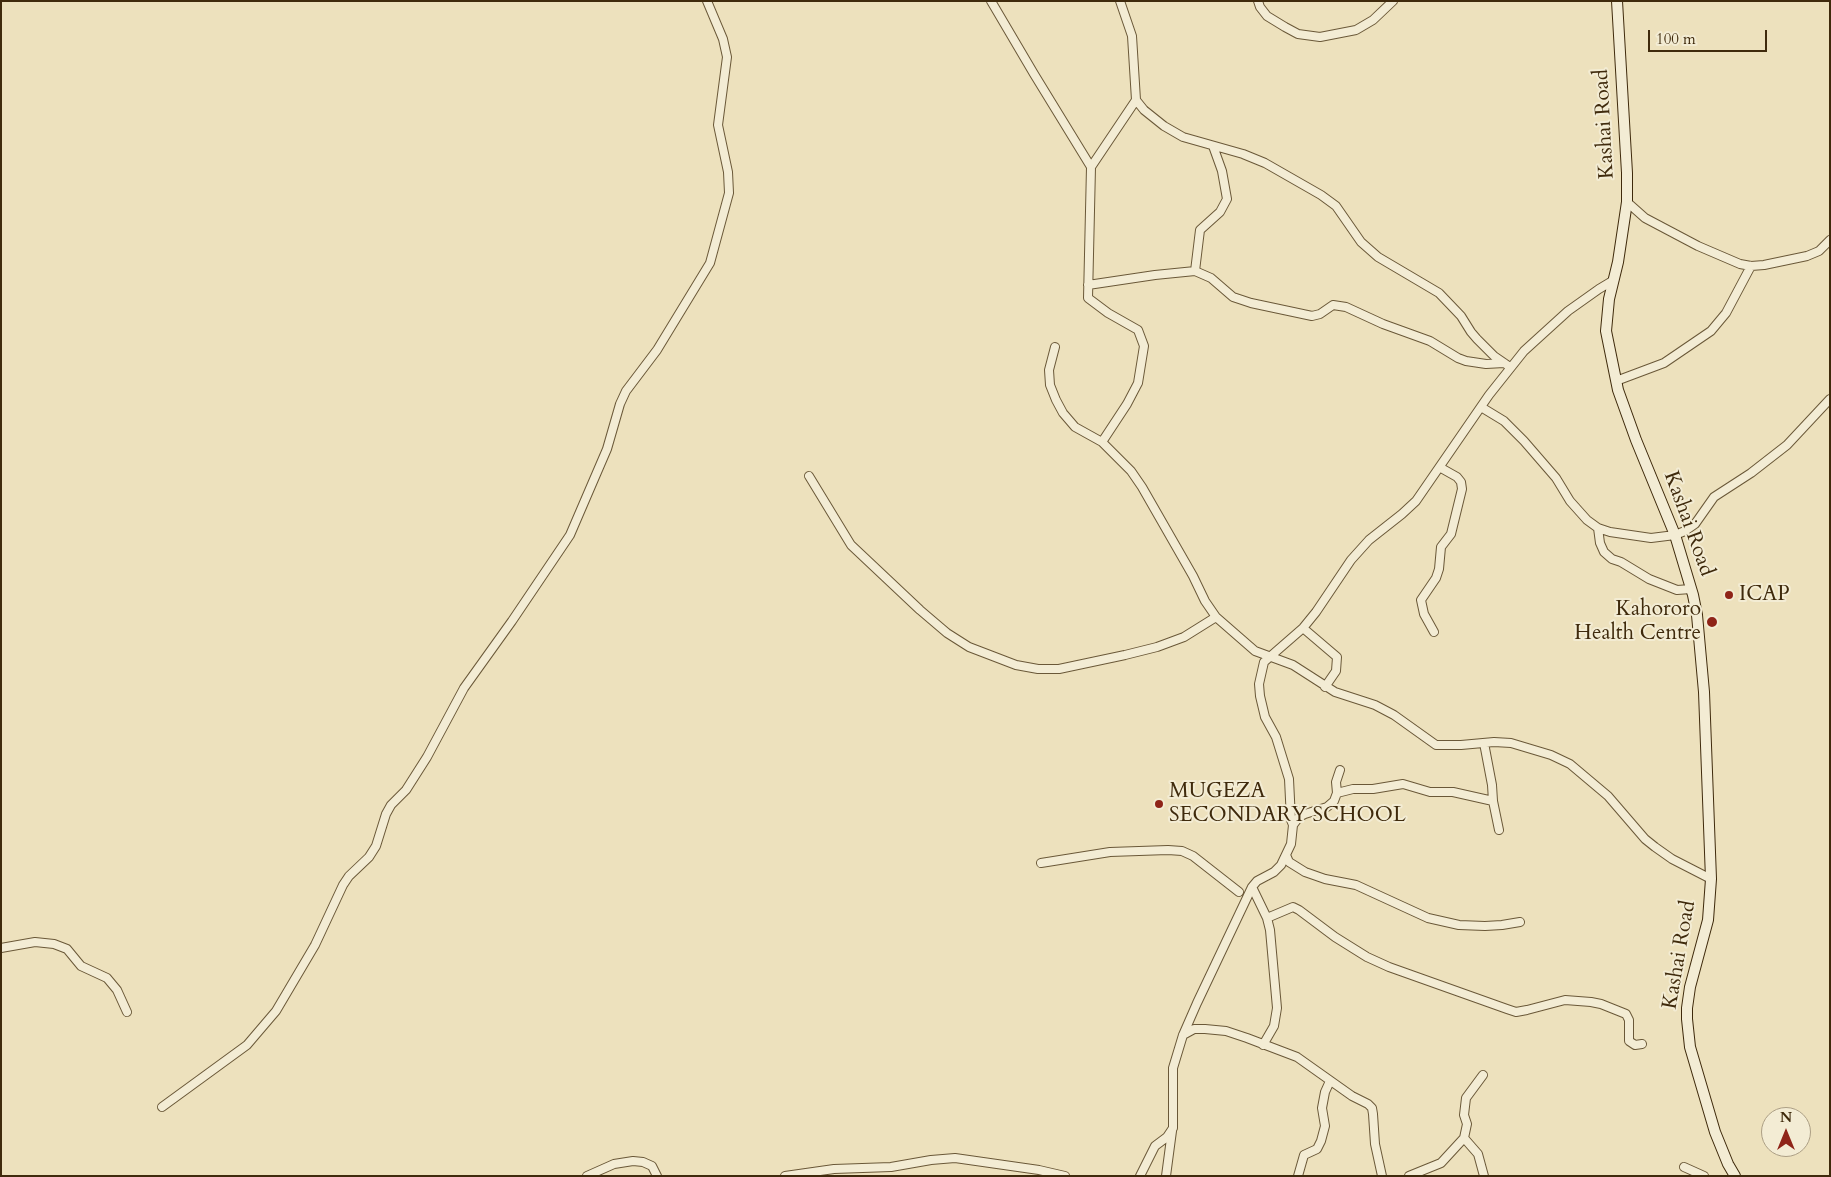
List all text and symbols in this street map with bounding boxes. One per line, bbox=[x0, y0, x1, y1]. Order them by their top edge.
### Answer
scale bar bbox=[1651, 20, 1770, 52]
text: 100 m bbox=[1656, 29, 1696, 49]
street label: Kashai Road bbox=[1590, 68, 1620, 180]
street label: Kashai Road bbox=[1657, 468, 1719, 580]
place label: ICAP bbox=[1739, 582, 1790, 608]
marker: ICAP bbox=[1723, 589, 1735, 601]
place label: Kahororo Health Centre bbox=[1574, 597, 1701, 647]
marker: Kahororo Health Centre bbox=[1705, 615, 1719, 629]
place label: MUGEZA SECONDARY SCHOOL bbox=[1169, 779, 1406, 829]
marker: MUGEZA SECONDARY SCHOOL bbox=[1153, 798, 1165, 810]
street label: Kashai Road bbox=[1658, 899, 1702, 1011]
north arrow bbox=[1761, 1107, 1811, 1157]
text: N bbox=[1780, 1108, 1792, 1127]

